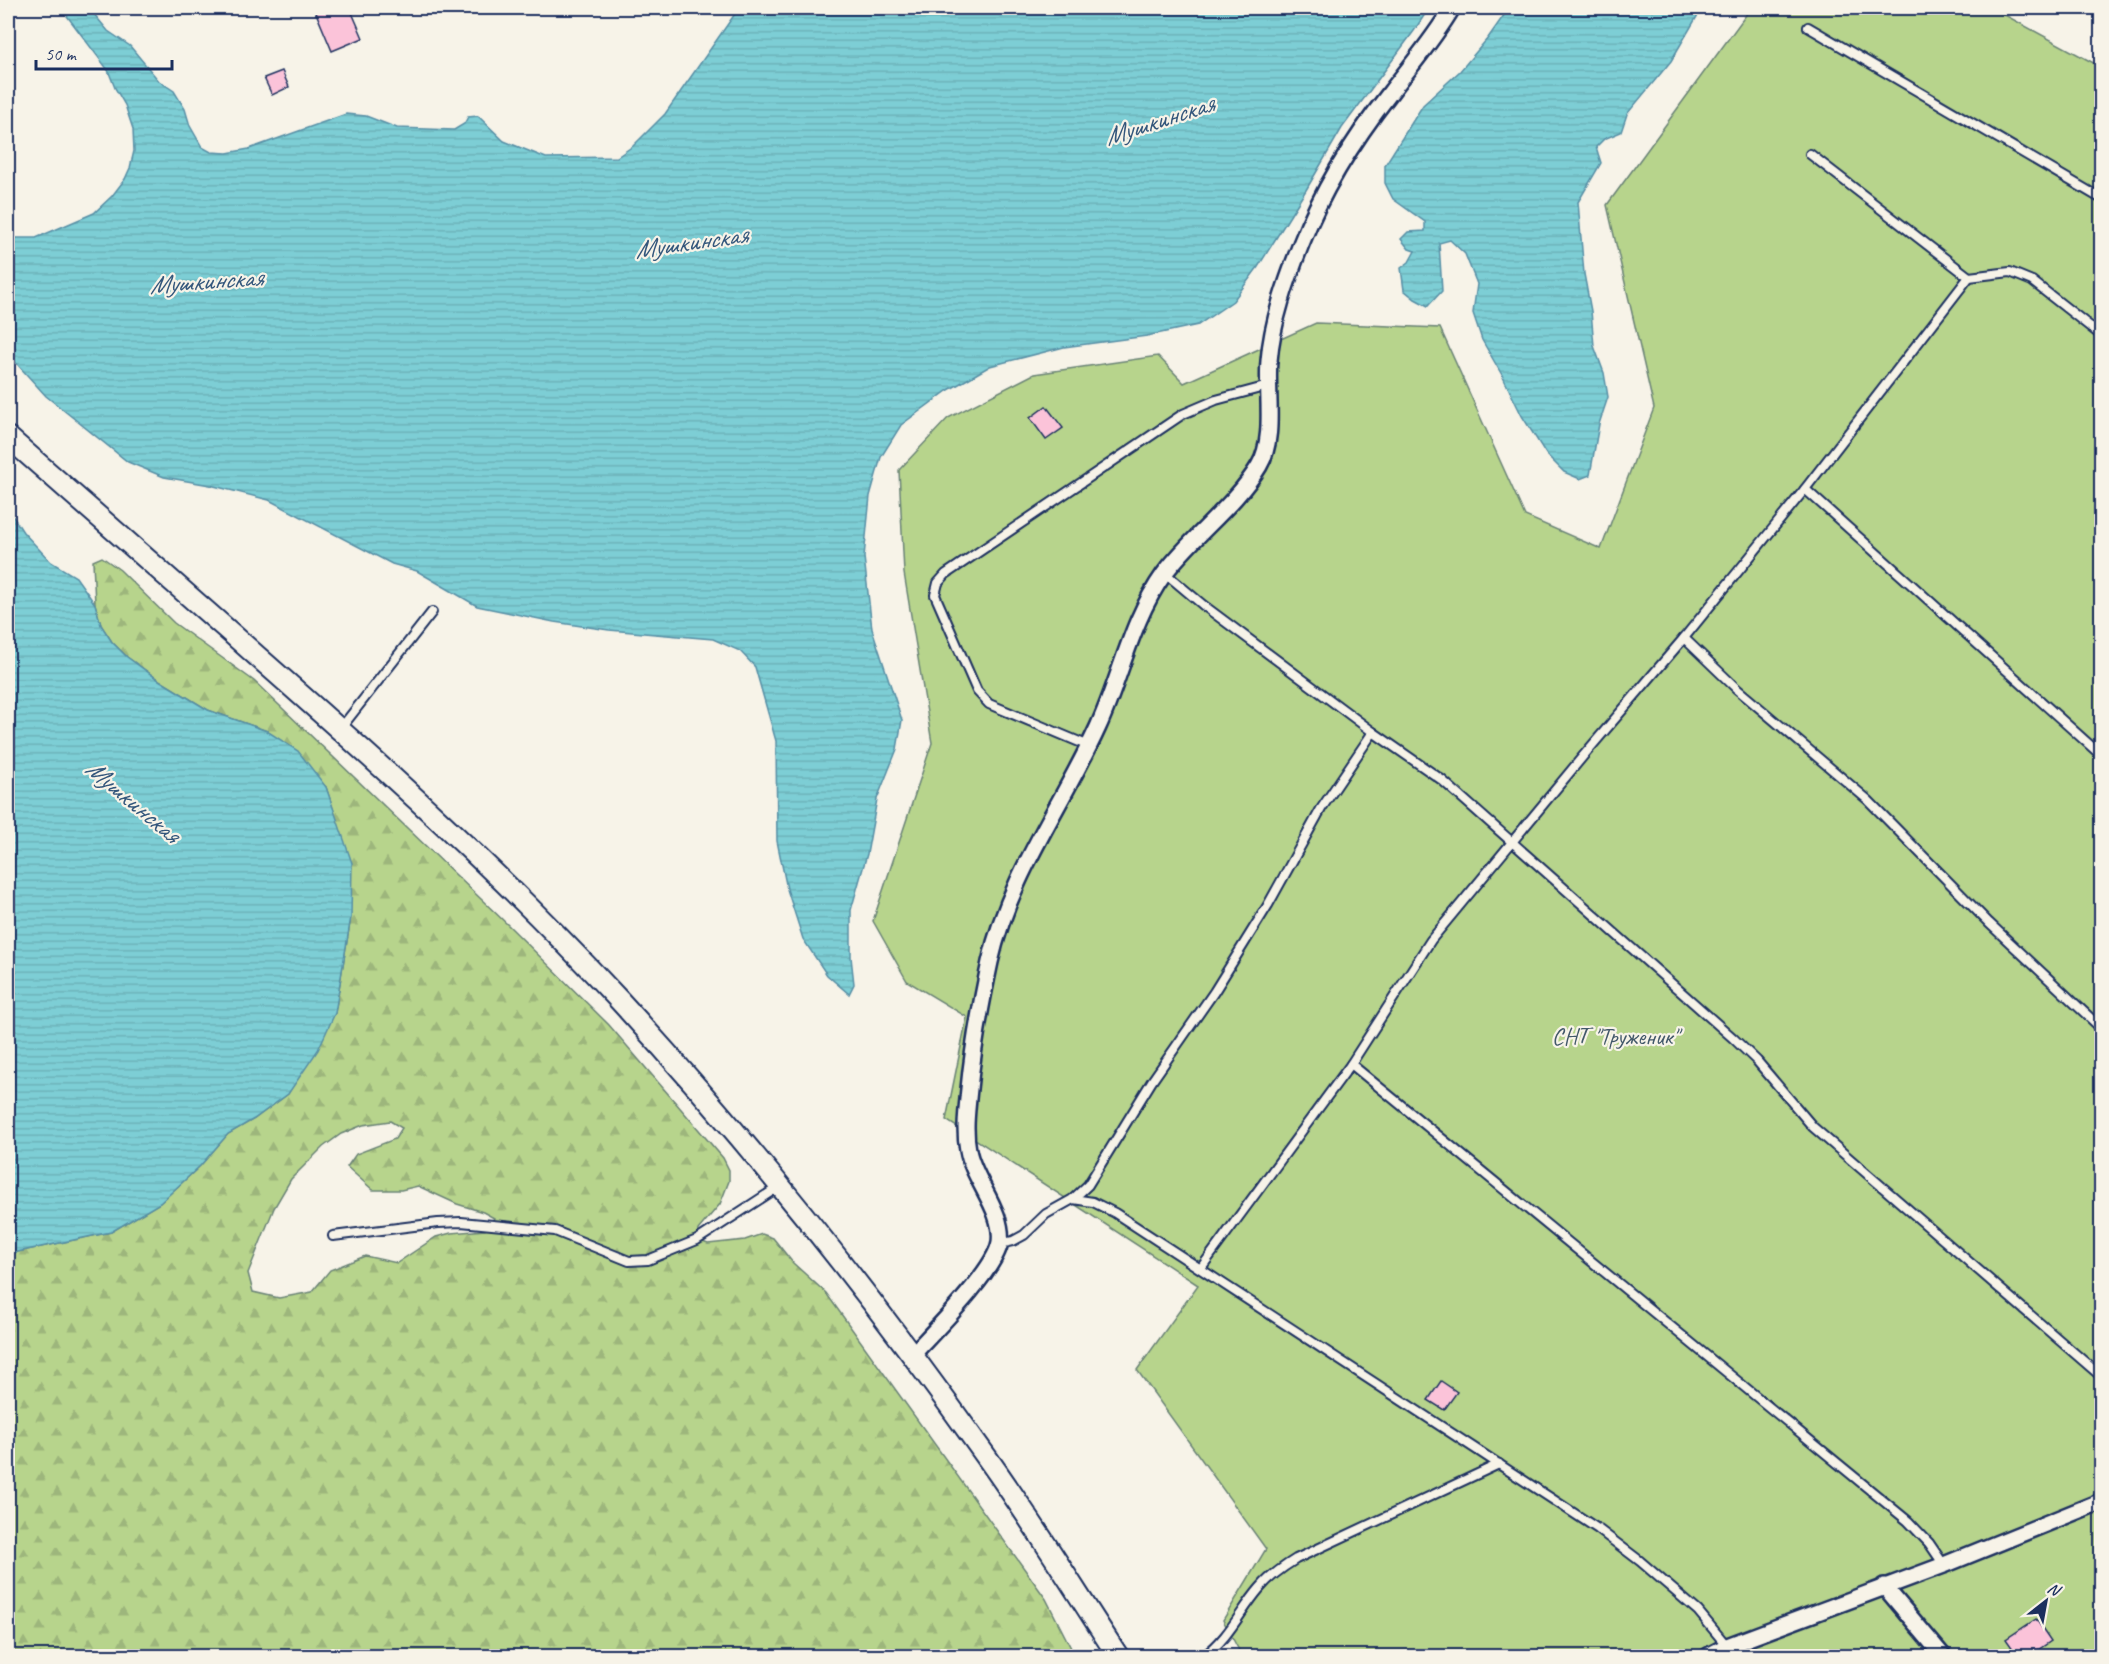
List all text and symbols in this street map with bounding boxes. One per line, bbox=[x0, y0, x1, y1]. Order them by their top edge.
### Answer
scale bar bbox=[36, 33, 172, 71]
text: 50 m bbox=[45, 43, 78, 65]
water label: Мушкинская bbox=[1100, 86, 1221, 153]
water label: Мушкинская bbox=[633, 217, 753, 266]
water label: Мушкинская bbox=[148, 260, 267, 301]
water label: Мушкинская bbox=[79, 752, 190, 852]
park label: СНТ "Труженик" bbox=[1552, 1021, 1683, 1051]
north arrow bbox=[2016, 1571, 2076, 1631]
text: N bbox=[2044, 1578, 2065, 1602]

